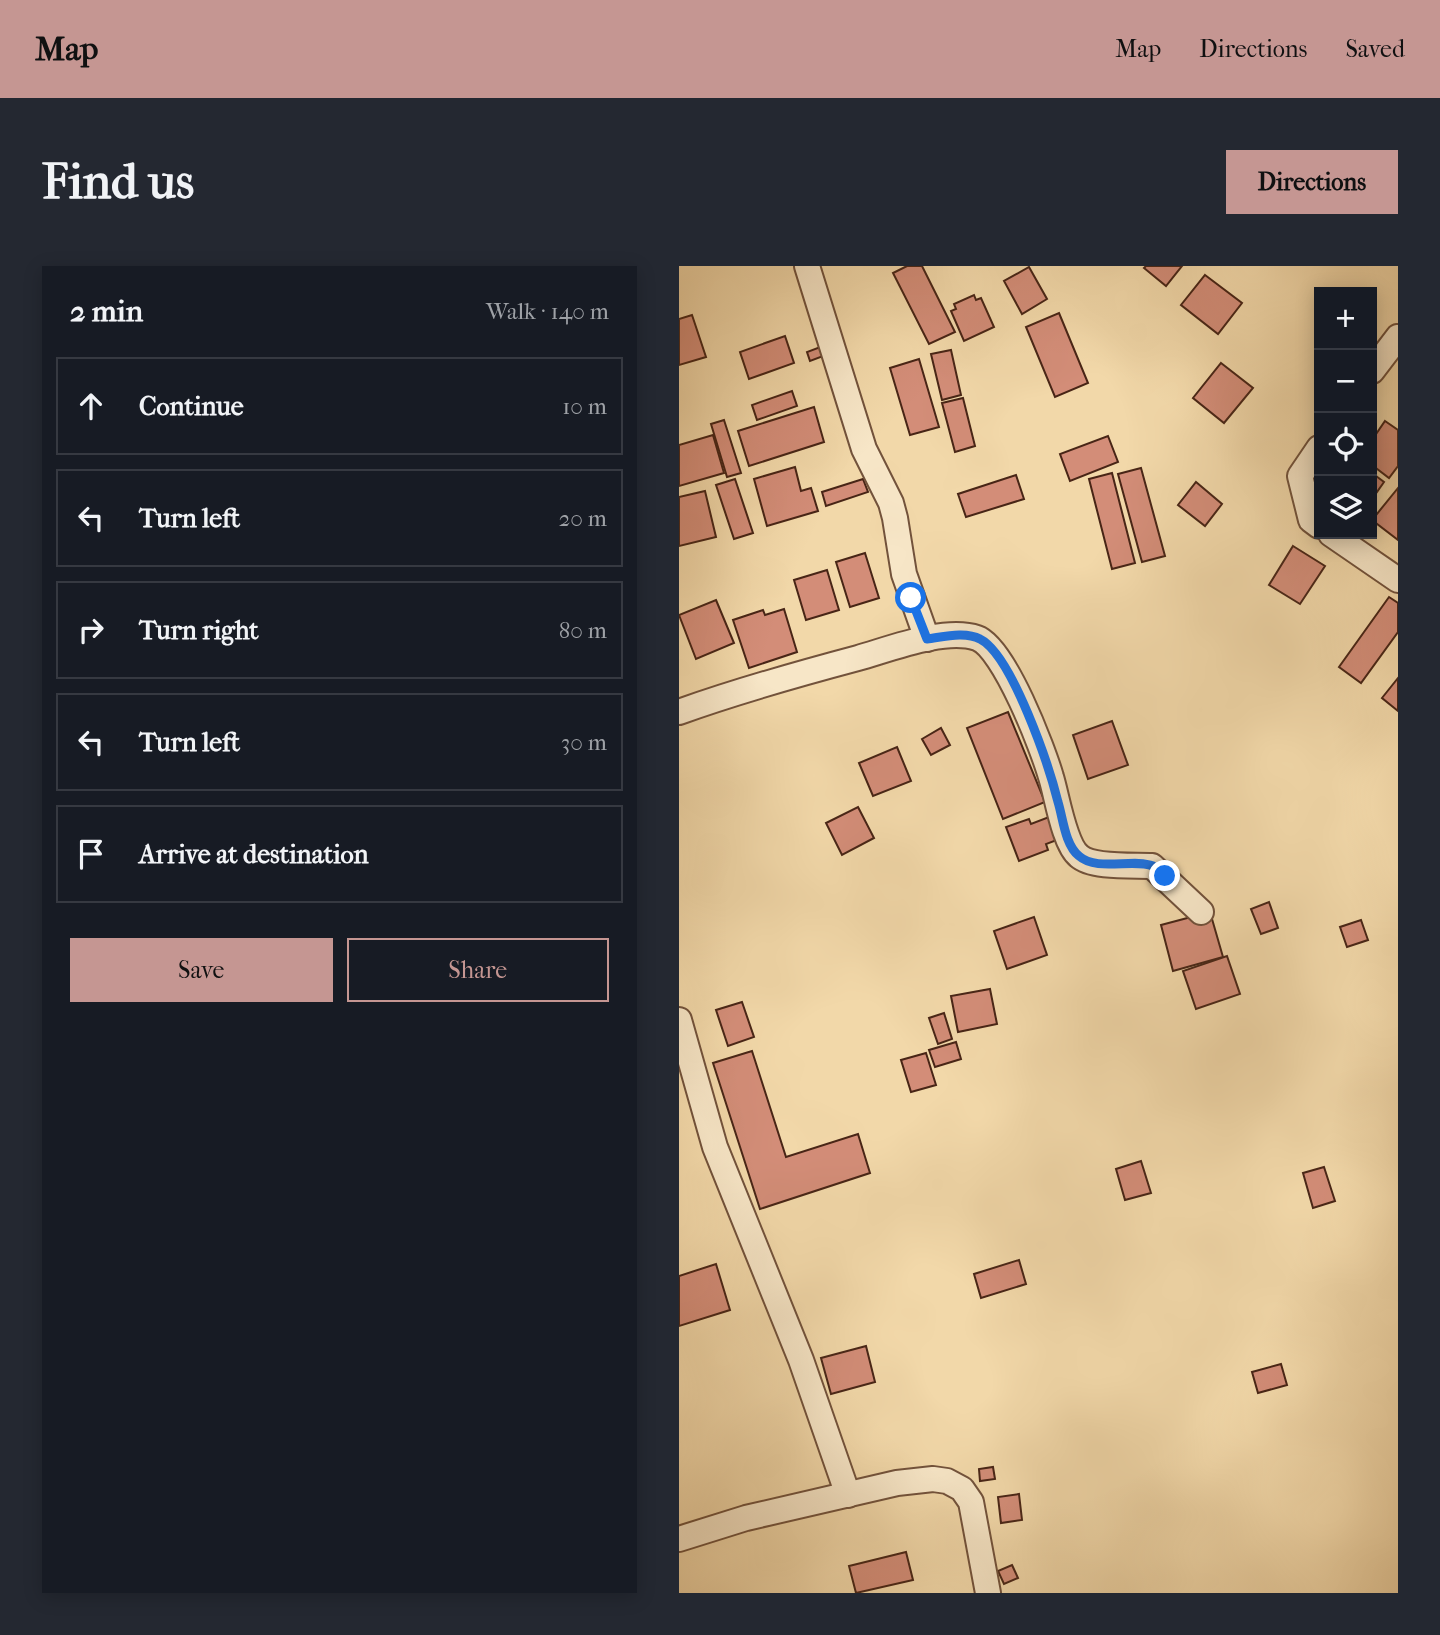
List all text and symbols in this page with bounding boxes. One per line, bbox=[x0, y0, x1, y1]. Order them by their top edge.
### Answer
text: Map bbox=[35, 30, 98, 69]
text: Map bbox=[1115, 35, 1161, 63]
text: Directions bbox=[1199, 35, 1307, 63]
text: Saved bbox=[1345, 35, 1405, 63]
button: Directions bbox=[1226, 150, 1398, 214]
text: Find us bbox=[42, 153, 194, 211]
map controls bbox=[1314, 287, 1377, 539]
button: + bbox=[1314, 287, 1377, 350]
text: 2 min bbox=[70, 294, 143, 329]
text: Walk · 140 m bbox=[486, 298, 609, 325]
button: − bbox=[1314, 350, 1377, 413]
icon: ahead bbox=[72, 387, 110, 425]
text: Continue bbox=[139, 391, 244, 422]
text: 10 m bbox=[562, 393, 607, 420]
button: locate bbox=[1314, 413, 1377, 476]
button: layers bbox=[1314, 476, 1377, 539]
icon: left bbox=[72, 499, 110, 537]
text: Turn left bbox=[139, 503, 240, 534]
text: 20 m bbox=[558, 505, 607, 532]
route start bbox=[895, 582, 926, 613]
icon: right bbox=[72, 611, 110, 649]
text: Turn right bbox=[139, 615, 259, 646]
text: 80 m bbox=[559, 617, 607, 644]
icon: left bbox=[72, 723, 110, 761]
text: Turn left bbox=[139, 727, 240, 758]
text: 30 m bbox=[561, 729, 607, 756]
icon: arrive bbox=[72, 835, 110, 873]
text: Arrive at destination bbox=[139, 839, 369, 870]
route end bbox=[1149, 860, 1180, 891]
button: Save bbox=[70, 938, 333, 1002]
button: Share bbox=[347, 938, 609, 1002]

